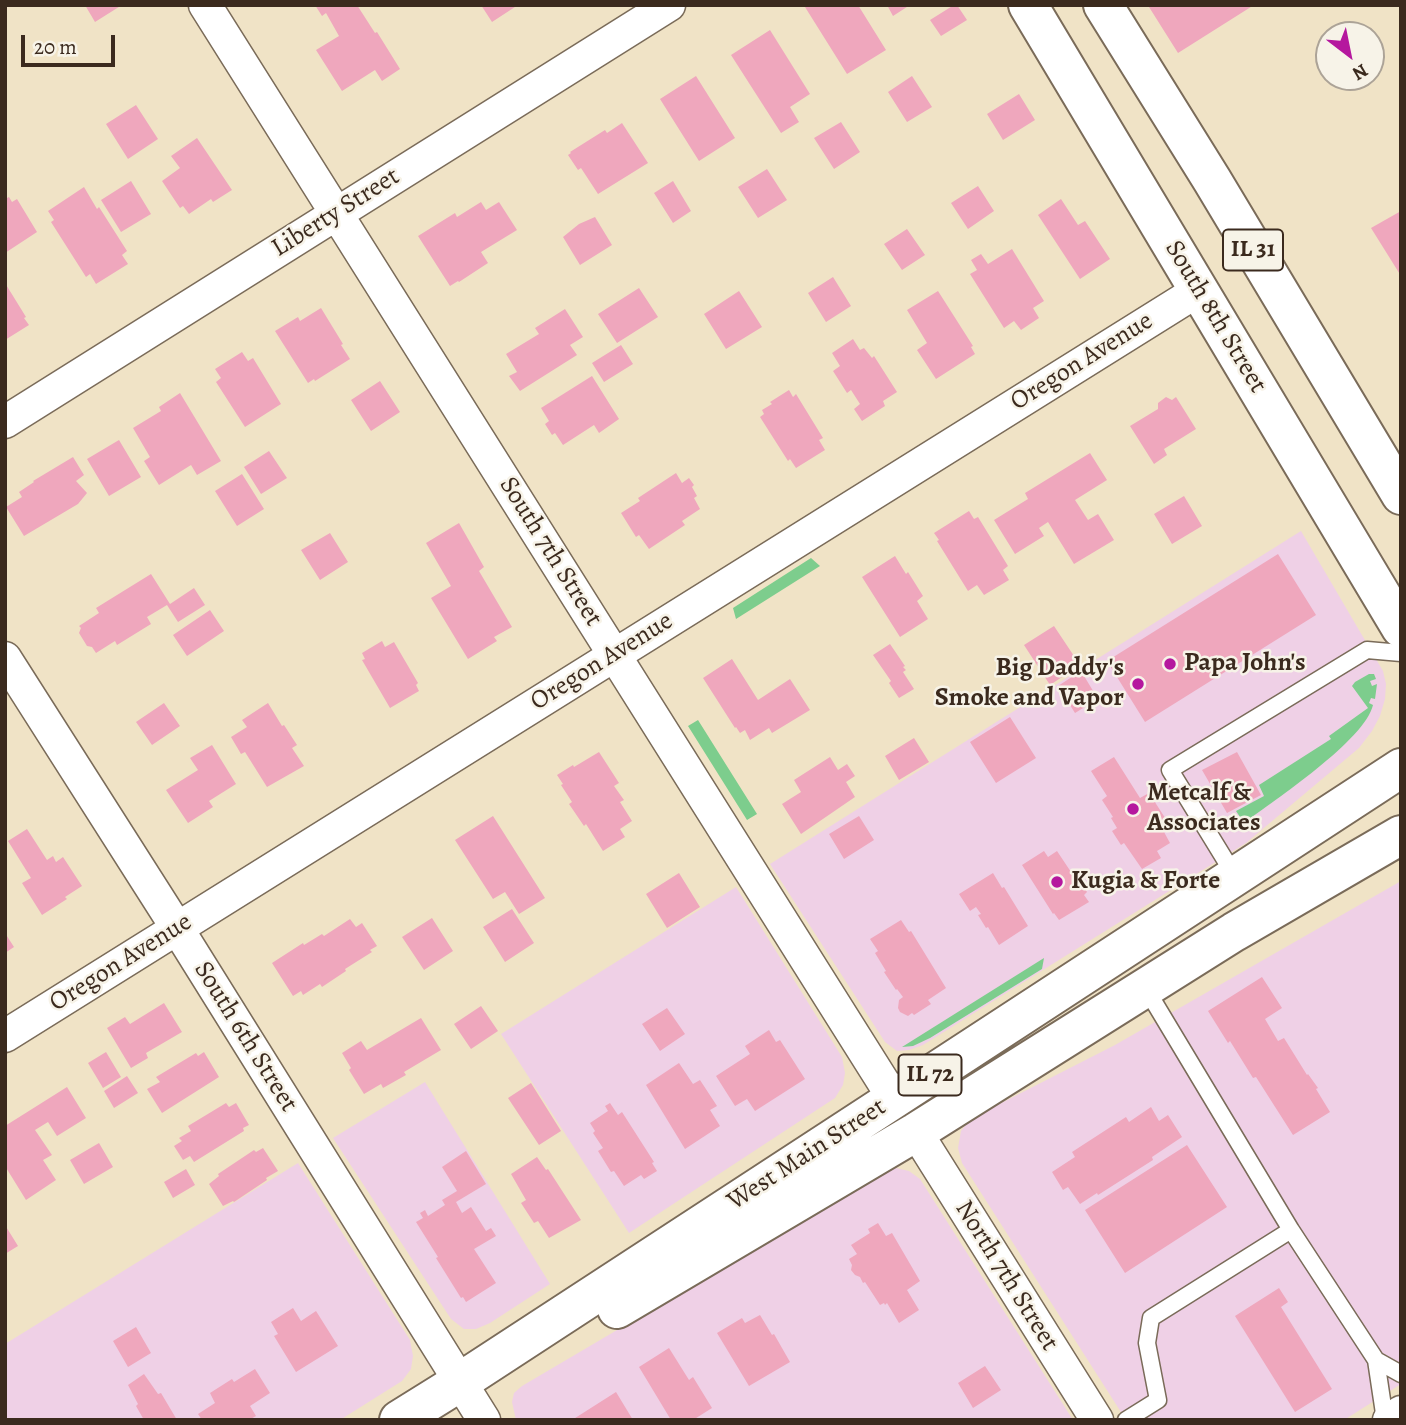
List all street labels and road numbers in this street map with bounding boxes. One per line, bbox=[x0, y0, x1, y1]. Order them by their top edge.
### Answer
street label: Liberty Street bbox=[266, 161, 406, 265]
road number: IL 31 bbox=[1223, 230, 1283, 270]
street label: South 8th Street bbox=[1157, 235, 1273, 399]
street label: Oregon Avenue bbox=[1005, 306, 1159, 418]
street label: South 7th Street bbox=[492, 471, 608, 633]
street label: Oregon Avenue bbox=[525, 606, 679, 718]
street label: Oregon Avenue bbox=[44, 907, 198, 1019]
street label: South 6th Street bbox=[186, 956, 304, 1118]
road number: IL 72 bbox=[898, 1055, 962, 1096]
street label: West Main Street bbox=[722, 1092, 892, 1218]
street label: North 7th Street bbox=[947, 1195, 1065, 1357]

